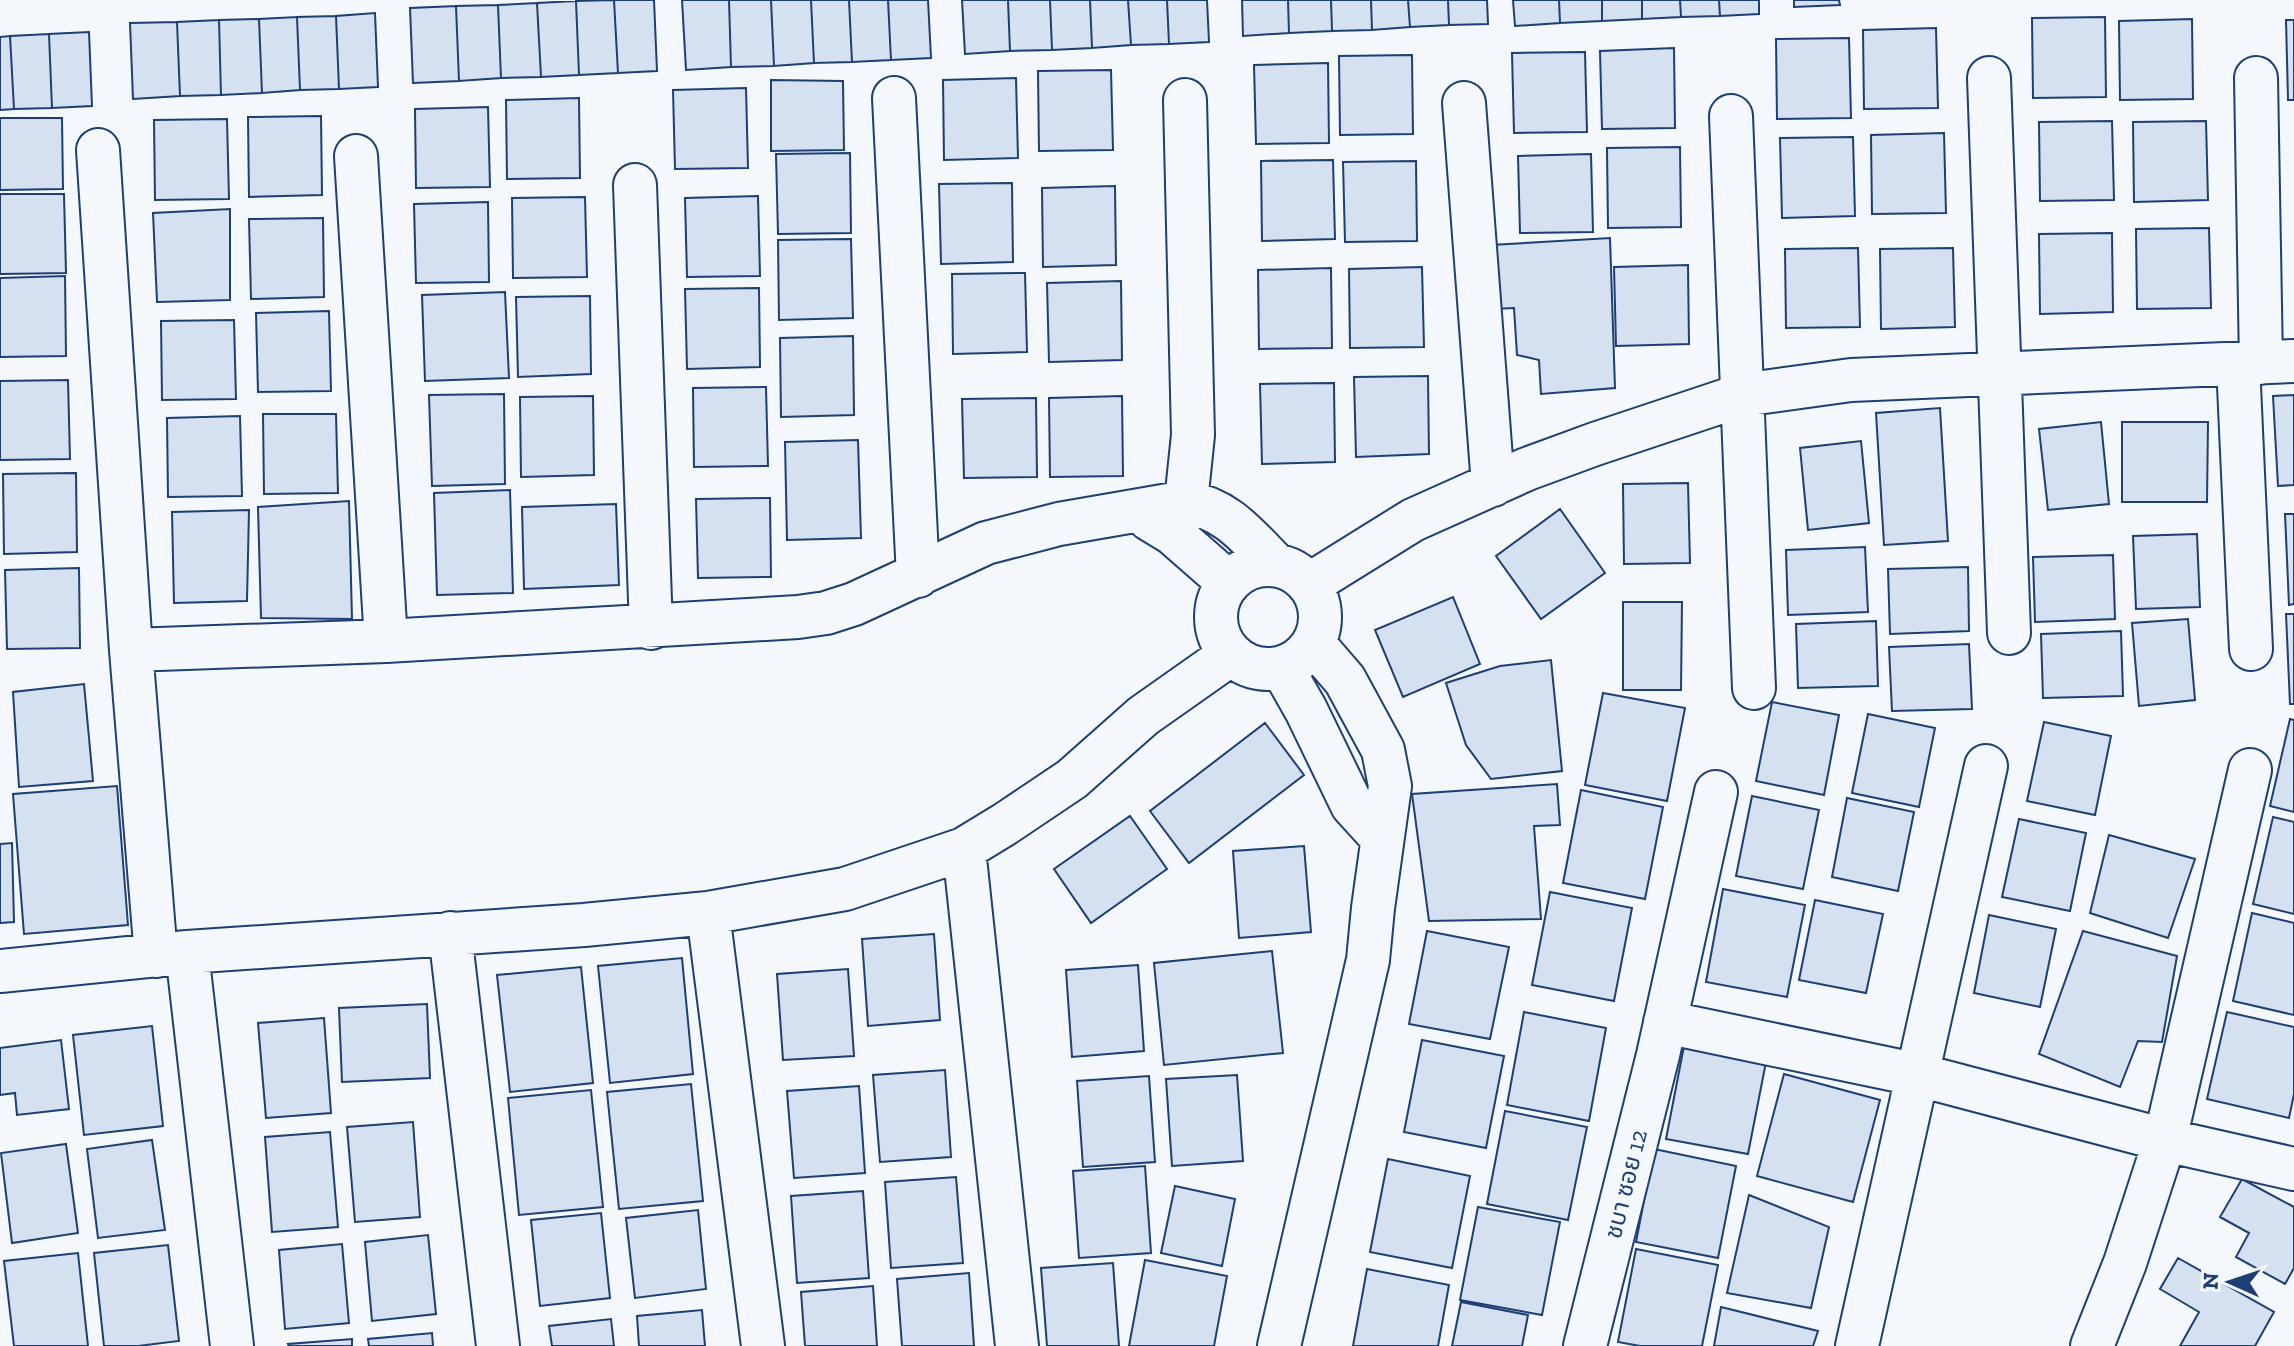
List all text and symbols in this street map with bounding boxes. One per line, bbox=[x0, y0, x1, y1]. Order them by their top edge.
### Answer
street label: ชบา ซอย 12 bbox=[1598, 1126, 1653, 1241]
north arrow bbox=[2190, 1242, 2270, 1322]
text: N bbox=[2197, 1272, 2224, 1290]

